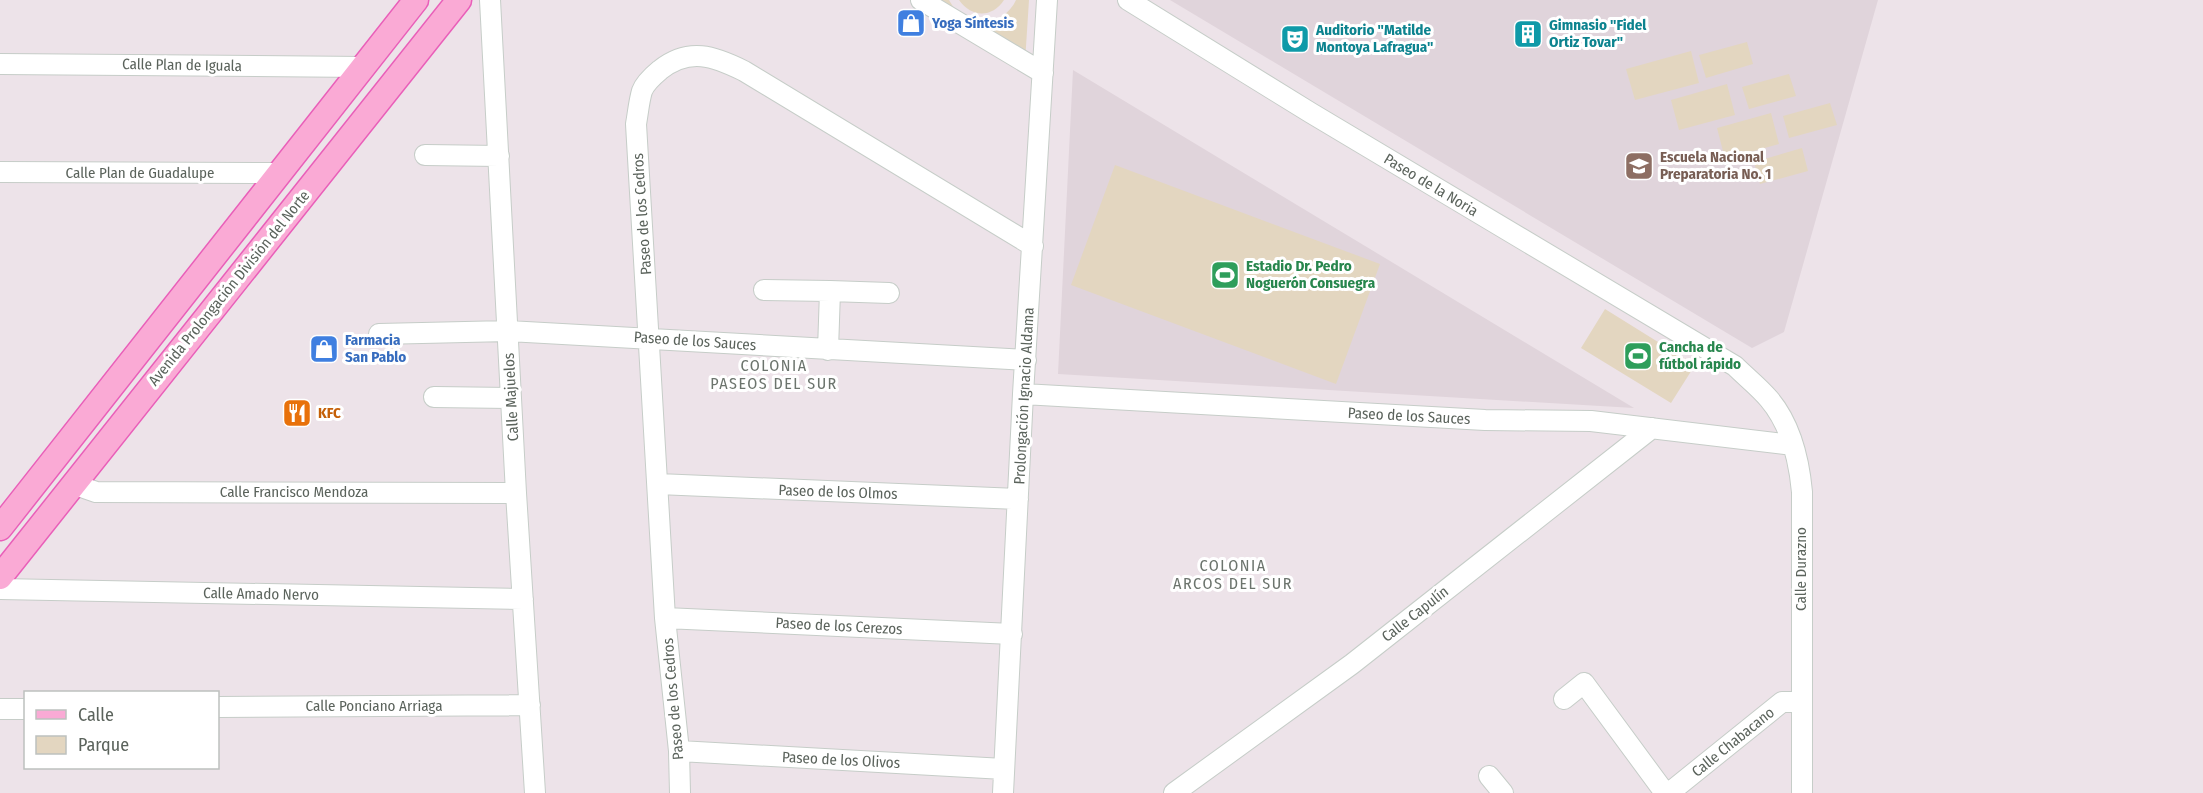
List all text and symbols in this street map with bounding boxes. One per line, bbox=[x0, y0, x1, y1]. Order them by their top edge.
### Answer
shop icon: Yoga Síntesis bbox=[895, 7, 927, 39]
place label: Yoga Síntesis bbox=[931, 14, 1014, 32]
place label: Gimnasio "Fidel Ortiz Tovar" bbox=[1549, 16, 1647, 51]
building icon: Gimnasio "Fidel Ortiz Tovar" bbox=[1512, 18, 1544, 50]
place label: Auditorio "Matilde Montoya Lafragua" bbox=[1315, 21, 1433, 56]
theatre icon: Auditorio "Matilde Montoya Lafragua" bbox=[1279, 23, 1311, 55]
street label: Calle Plan de Iguala bbox=[122, 55, 242, 75]
place label: Escuela Nacional Preparatoria No. 1 bbox=[1660, 148, 1771, 183]
street label: Paseo de la Noria bbox=[1381, 150, 1481, 220]
school or university icon: Escuela Nacional Preparatoria No. 1 bbox=[1623, 150, 1655, 182]
street label: Paseo de los Cedros bbox=[629, 152, 655, 276]
street label: Calle Plan de Guadalupe bbox=[65, 164, 215, 182]
street label: Avenida Prolongación División del Norte bbox=[145, 187, 313, 389]
place label: Estadio Dr. Pedro Noguerón Consuegra bbox=[1246, 257, 1376, 292]
sports icon: Estadio Dr. Pedro Noguerón Consuegra bbox=[1209, 259, 1241, 291]
street label: Prolongación Ignacio Aldama bbox=[1010, 307, 1038, 485]
street label: Paseo de los Sauces bbox=[633, 328, 757, 354]
place label: Farmacia San Pablo bbox=[345, 331, 406, 366]
shop icon: Farmacia San Pablo bbox=[308, 333, 340, 365]
place label: Cancha de fútbol rápido bbox=[1659, 338, 1741, 373]
sports icon: Cancha de fútbol rápido bbox=[1622, 340, 1654, 372]
street label: Calle Majuelos bbox=[500, 352, 522, 442]
district label: COLONIA PASEOS DEL SUR bbox=[710, 356, 838, 393]
restaurant icon: KFC bbox=[281, 397, 313, 429]
place label: KFC bbox=[318, 404, 341, 422]
street label: Paseo de los Sauces bbox=[1347, 404, 1471, 428]
street label: Paseo de los Olmos bbox=[778, 481, 898, 503]
street label: Calle Francisco Mendoza bbox=[220, 483, 368, 501]
street label: Calle Durazno bbox=[1792, 527, 1810, 611]
district label: COLONIA ARCOS DEL SUR bbox=[1173, 556, 1293, 593]
street label: Calle Capulín bbox=[1378, 582, 1452, 646]
street label: Calle Amado Nervo bbox=[203, 584, 319, 604]
street label: Paseo de los Cerezos bbox=[775, 614, 903, 638]
street label: Paseo de los Cedros bbox=[659, 637, 687, 761]
legend bbox=[24, 691, 219, 769]
street label: Calle Ponciano Arriaga bbox=[306, 697, 442, 715]
street label: Calle Chabacano bbox=[1688, 703, 1778, 781]
text: Calle bbox=[78, 704, 114, 726]
text: Parque bbox=[78, 734, 129, 756]
street label: Paseo de los Olivos bbox=[781, 748, 901, 772]

